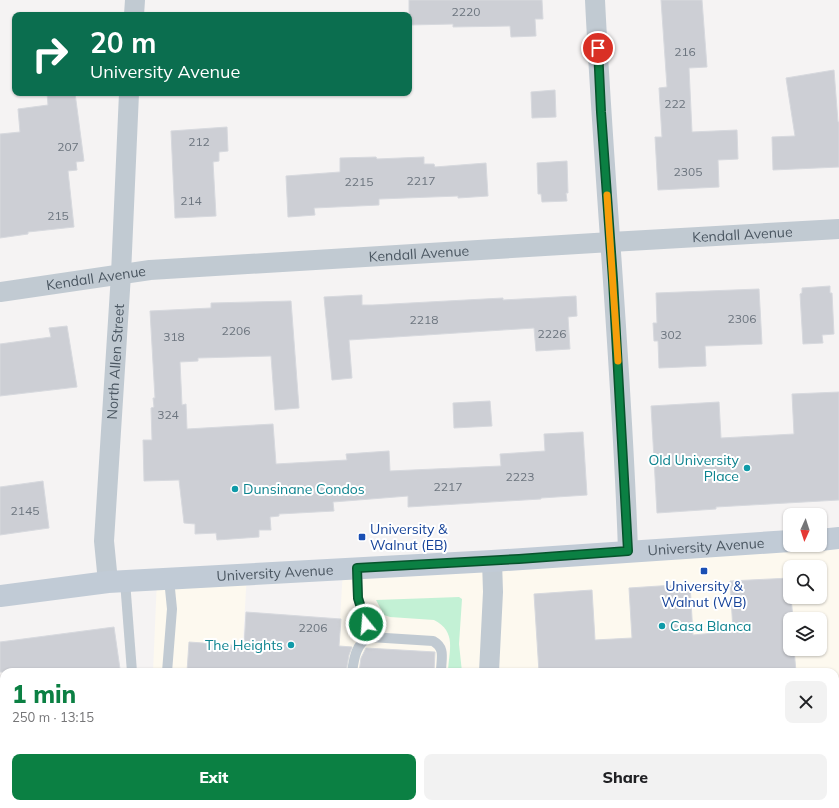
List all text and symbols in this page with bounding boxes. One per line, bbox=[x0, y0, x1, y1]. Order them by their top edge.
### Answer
house number: 2220 bbox=[452, 4, 480, 19]
text: 20 m bbox=[90, 25, 156, 60]
icon: right bbox=[24, 28, 76, 80]
pin bbox=[581, 31, 615, 65]
icon: arrive bbox=[587, 37, 609, 59]
house number: 216 bbox=[674, 44, 696, 59]
text: University Avenue bbox=[90, 60, 240, 83]
house number: 222 bbox=[664, 96, 686, 111]
house number: 212 bbox=[188, 134, 210, 149]
house number: 207 bbox=[57, 139, 79, 154]
house number: 2305 bbox=[674, 164, 702, 179]
house number: 2217 bbox=[407, 173, 435, 188]
house number: 2215 bbox=[345, 174, 373, 189]
house number: 214 bbox=[180, 193, 202, 208]
house number: 215 bbox=[47, 208, 69, 223]
street label: Kendall Avenue bbox=[692, 223, 793, 246]
street label: Kendall Avenue bbox=[368, 242, 470, 266]
street label: Kendall Avenue bbox=[45, 262, 147, 294]
street label: North Allen Street bbox=[103, 303, 128, 420]
house number: 2306 bbox=[728, 311, 756, 326]
house number: 2218 bbox=[410, 312, 438, 327]
house number: 2206 bbox=[222, 323, 250, 338]
house number: 2226 bbox=[538, 326, 566, 341]
house number: 302 bbox=[660, 327, 682, 342]
house number: 318 bbox=[163, 329, 185, 344]
house number: 324 bbox=[157, 407, 179, 422]
place label: Old University Place bbox=[648, 451, 740, 485]
marker: Old University Place bbox=[742, 463, 752, 473]
house number: 2223 bbox=[506, 469, 534, 484]
house number: 2217 bbox=[434, 479, 462, 494]
place label: Dunsinane Condos bbox=[243, 480, 365, 498]
marker: Dunsinane Condos bbox=[230, 484, 240, 494]
house number: 2145 bbox=[11, 503, 39, 518]
north arrow bbox=[783, 508, 827, 552]
map controls bbox=[783, 508, 827, 656]
place label: University & Walnut (EB) bbox=[370, 520, 448, 554]
marker: University & Walnut (EB) bbox=[357, 532, 367, 542]
street label: University Avenue bbox=[647, 534, 765, 560]
button: search bbox=[783, 560, 827, 604]
street label: University Avenue bbox=[216, 561, 334, 585]
marker: University & Walnut (WB) bbox=[699, 566, 709, 576]
place label: University & Walnut (WB) bbox=[661, 577, 747, 611]
position arrow bbox=[345, 603, 387, 645]
button: layers bbox=[783, 612, 827, 656]
place label: Casa Blanca bbox=[670, 617, 751, 635]
house number: 2206 bbox=[299, 620, 327, 635]
marker: Casa Blanca bbox=[657, 621, 667, 631]
place label: The Heights bbox=[205, 636, 283, 654]
marker: The Heights bbox=[286, 640, 296, 650]
text: 1 min bbox=[12, 679, 76, 709]
button: close bbox=[785, 681, 827, 723]
text: 250 m · 13:15 bbox=[12, 709, 94, 725]
button: Exit bbox=[12, 754, 416, 800]
button: Share bbox=[424, 754, 827, 800]

